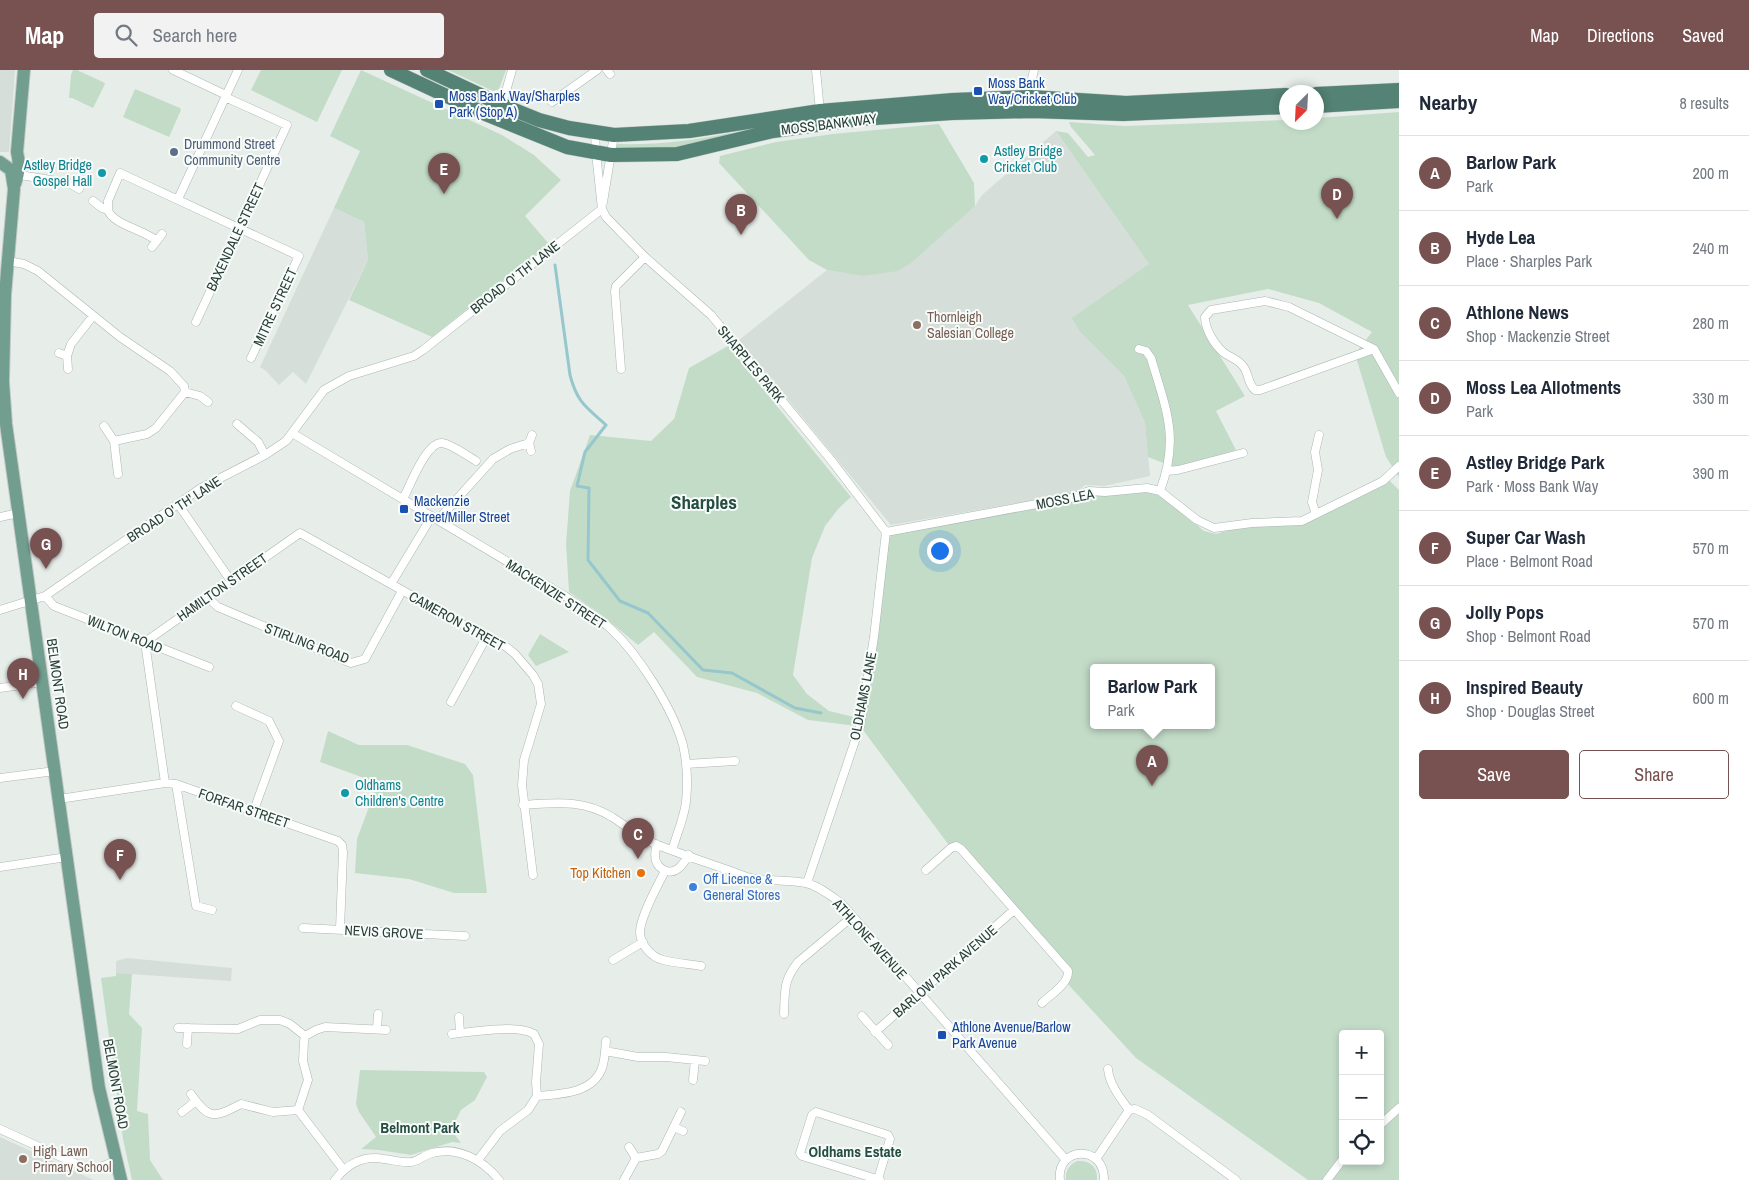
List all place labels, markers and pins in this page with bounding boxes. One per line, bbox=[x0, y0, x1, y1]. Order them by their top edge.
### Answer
place label: Moss Bank Way/Cricket Club bbox=[988, 74, 1077, 108]
marker: Moss Bank Way/Cricket Club bbox=[972, 85, 984, 97]
place label: Moss Bank Way/Sharples Park (Stop A) bbox=[449, 87, 580, 121]
marker: Moss Bank Way/Sharples Park (Stop A) bbox=[433, 98, 445, 110]
place label: Drummond Street Community Centre bbox=[184, 135, 280, 169]
place label: Astley Bridge Cricket Club bbox=[993, 142, 1062, 176]
marker: Drummond Street Community Centre bbox=[168, 146, 180, 158]
pin: E bbox=[428, 153, 460, 194]
marker: Astley Bridge Cricket Club bbox=[978, 153, 990, 165]
place label: Astley Bridge Gospel Hall bbox=[23, 156, 92, 190]
marker: Astley Bridge Gospel Hall bbox=[96, 167, 108, 179]
pin: D bbox=[1321, 178, 1353, 219]
pin: B bbox=[725, 194, 757, 235]
place label: Thornleigh Salesian College bbox=[927, 308, 1014, 342]
marker: Thornleigh Salesian College bbox=[911, 319, 923, 331]
place label: Mackenzie Street/Miller Street bbox=[414, 492, 510, 526]
marker: Mackenzie Street/Miller Street bbox=[398, 503, 410, 515]
pin: G bbox=[30, 528, 62, 569]
pin: H bbox=[7, 658, 39, 699]
pin: A bbox=[1136, 745, 1168, 786]
place label: Oldhams Children's Centre bbox=[355, 776, 444, 810]
marker: Oldhams Children's Centre bbox=[339, 787, 351, 799]
pin: C bbox=[622, 818, 654, 859]
pin: F bbox=[104, 839, 136, 880]
place label: Top Kitchen bbox=[570, 864, 631, 882]
marker: Top Kitchen bbox=[635, 867, 647, 879]
place label: Off Licence & General Stores bbox=[703, 870, 780, 904]
marker: Off Licence & General Stores bbox=[687, 881, 699, 893]
place label: Athlone Avenue/Barlow Park Avenue bbox=[951, 1018, 1071, 1052]
marker: Athlone Avenue/Barlow Park Avenue bbox=[936, 1029, 948, 1041]
place label: High Lawn Primary School bbox=[33, 1142, 111, 1176]
marker: High Lawn Primary School bbox=[17, 1153, 29, 1165]

